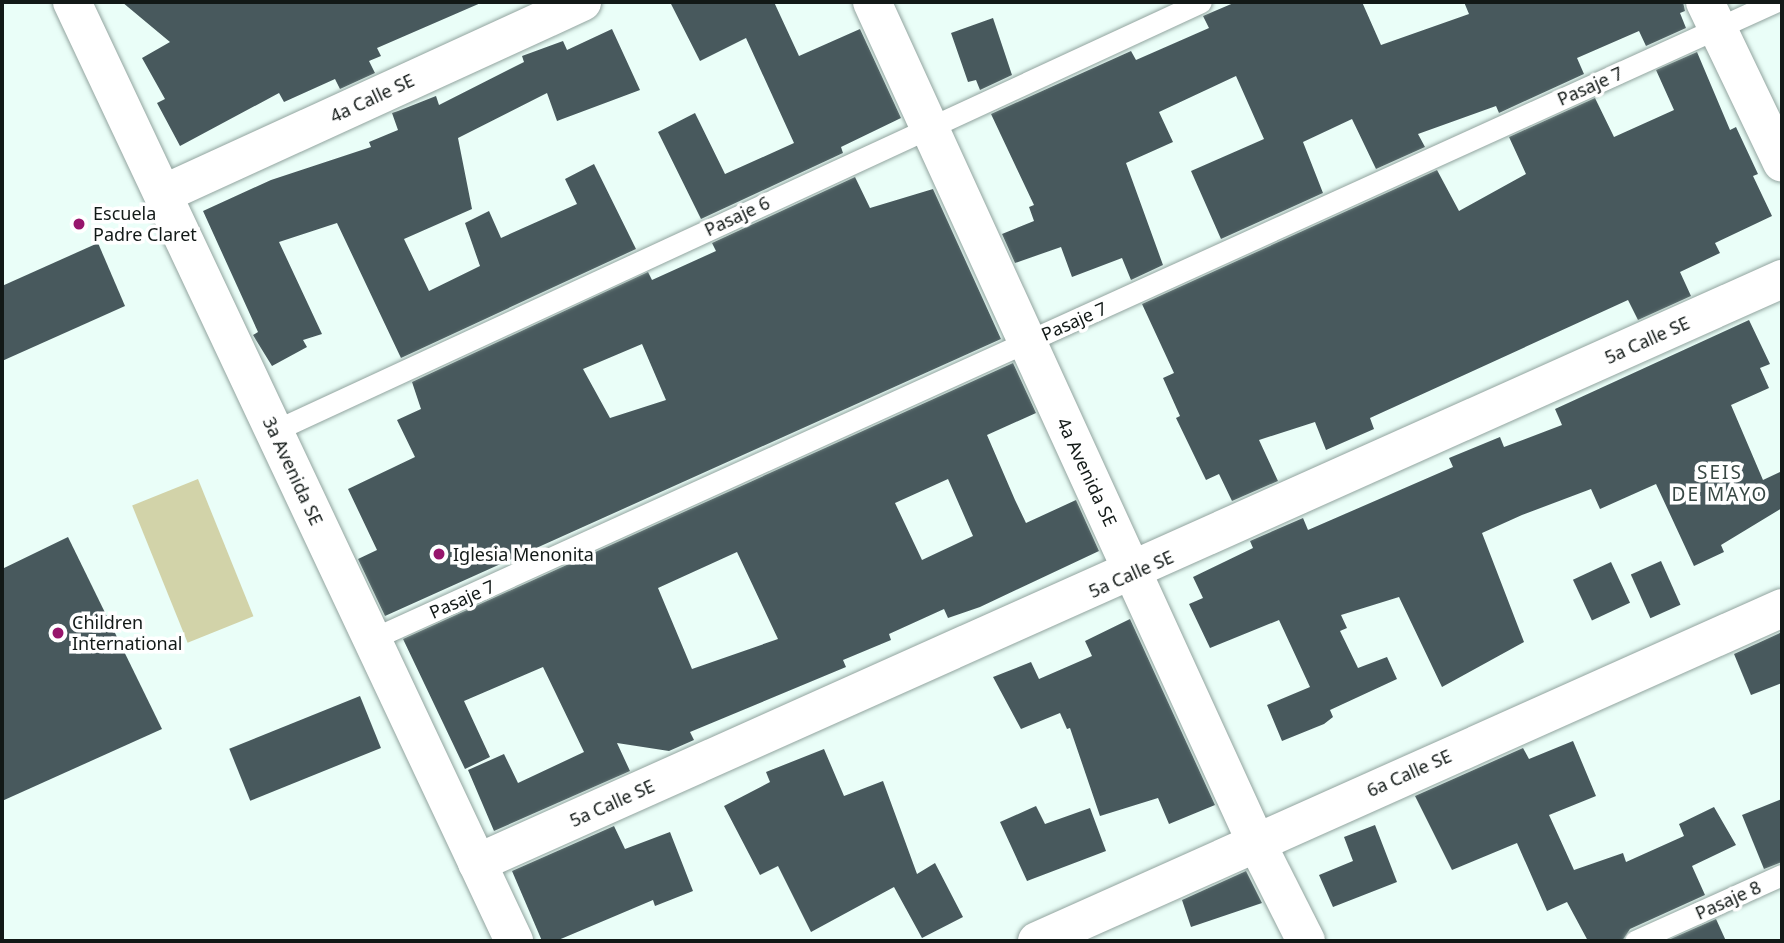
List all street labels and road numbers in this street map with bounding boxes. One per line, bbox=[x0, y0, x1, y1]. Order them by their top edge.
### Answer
street label: Pasaje 7 bbox=[1554, 62, 1626, 110]
street label: 4a Calle SE bbox=[326, 69, 418, 127]
street label: Pasaje 6 bbox=[701, 192, 773, 240]
street label: Pasaje 7 bbox=[1038, 297, 1110, 345]
street label: 5a Calle SE bbox=[1601, 312, 1693, 368]
street label: 3a Avenida SE bbox=[258, 413, 328, 529]
street label: 4a Avenida SE bbox=[1052, 414, 1122, 530]
street label: 5a Calle SE bbox=[1085, 546, 1177, 602]
street label: Pasaje 7 bbox=[426, 575, 498, 623]
street label: 6a Calle SE bbox=[1363, 745, 1455, 801]
street label: 5a Calle SE bbox=[566, 775, 658, 831]
street label: Pasaje 8 bbox=[1692, 876, 1764, 924]

